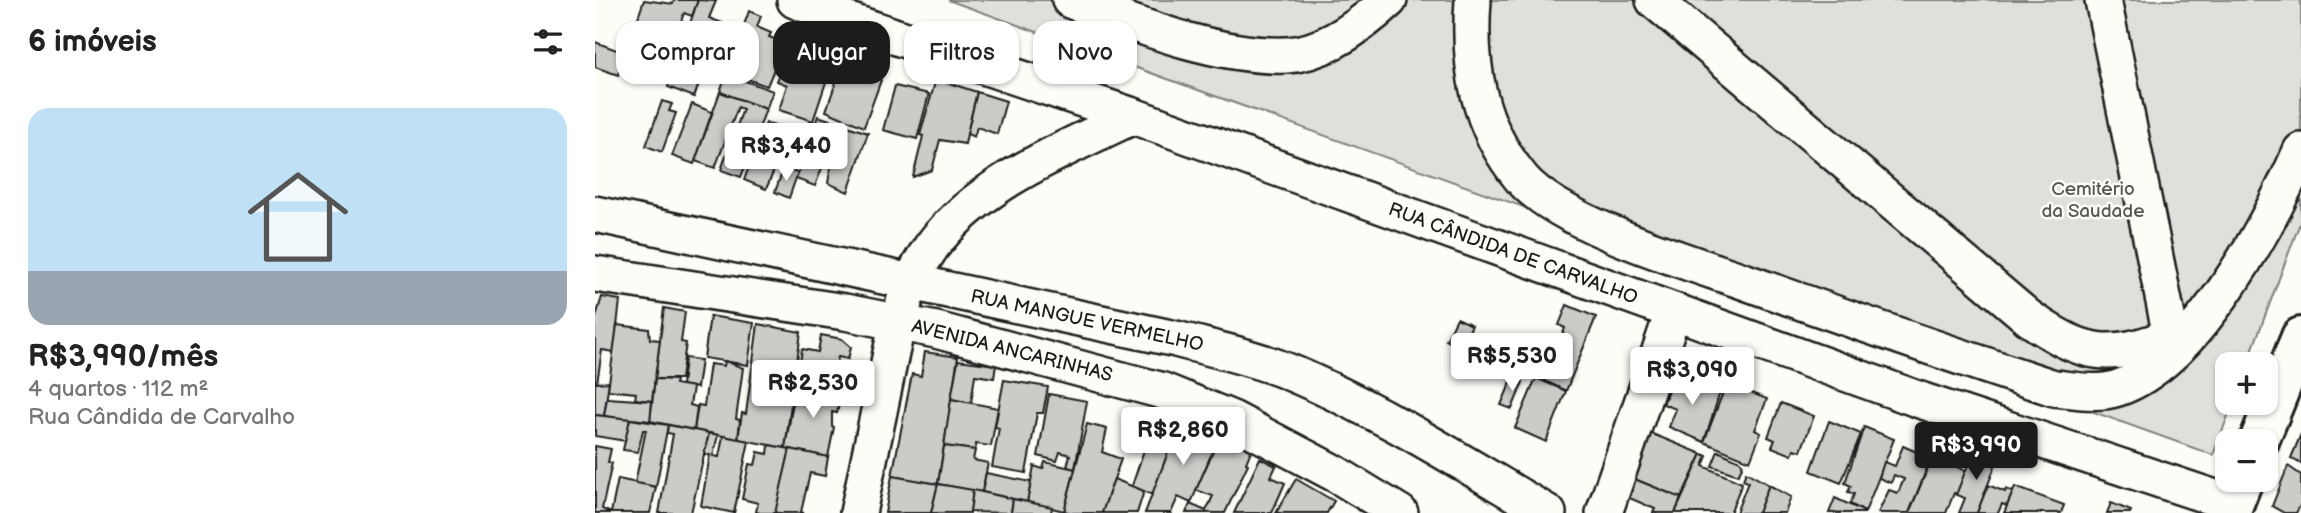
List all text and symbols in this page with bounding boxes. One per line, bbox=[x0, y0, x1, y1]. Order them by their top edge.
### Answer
chip: Comprar bbox=[616, 21, 759, 84]
chip: Alugar bbox=[773, 21, 890, 84]
chip: Filtros bbox=[904, 21, 1019, 84]
chip: Novo bbox=[1033, 21, 1137, 84]
icon: filters bbox=[529, 23, 567, 61]
text: 6 imóveis bbox=[28, 24, 157, 60]
pin: R$3,440 bbox=[721, 124, 851, 183]
text: R$3,440 bbox=[741, 132, 831, 160]
icon: home bbox=[235, 154, 361, 280]
park label: Cemitério da Saudade bbox=[2041, 178, 2145, 223]
street label: RUA CÂNDIDA DE CARVALHO bbox=[1385, 197, 1641, 310]
street label: RUA MANGUE VERMELHO bbox=[969, 285, 1205, 357]
street label: AVENIDA ANCARINHAS bbox=[909, 315, 1115, 387]
pin: R$5,530 bbox=[1447, 334, 1577, 393]
text: R$3,990/mês bbox=[28, 339, 218, 375]
text: R$5,530 bbox=[1467, 342, 1557, 370]
pin: R$3,090 bbox=[1627, 348, 1757, 407]
map controls bbox=[2215, 352, 2278, 492]
button: + bbox=[2215, 352, 2278, 415]
text: R$3,090 bbox=[1646, 356, 1738, 384]
pin: R$2,530 bbox=[748, 360, 878, 420]
text: R$2,530 bbox=[768, 369, 858, 397]
text: 4 quartos · 112 m² bbox=[28, 375, 208, 403]
text: Rua Cândida de Carvalho bbox=[28, 403, 295, 431]
pin: R$2,860 bbox=[1118, 407, 1248, 467]
text: R$2,860 bbox=[1137, 416, 1229, 444]
pin: R$3,990 bbox=[1911, 422, 2041, 482]
button: − bbox=[2215, 429, 2278, 492]
text: R$3,990 bbox=[1931, 431, 2021, 459]

